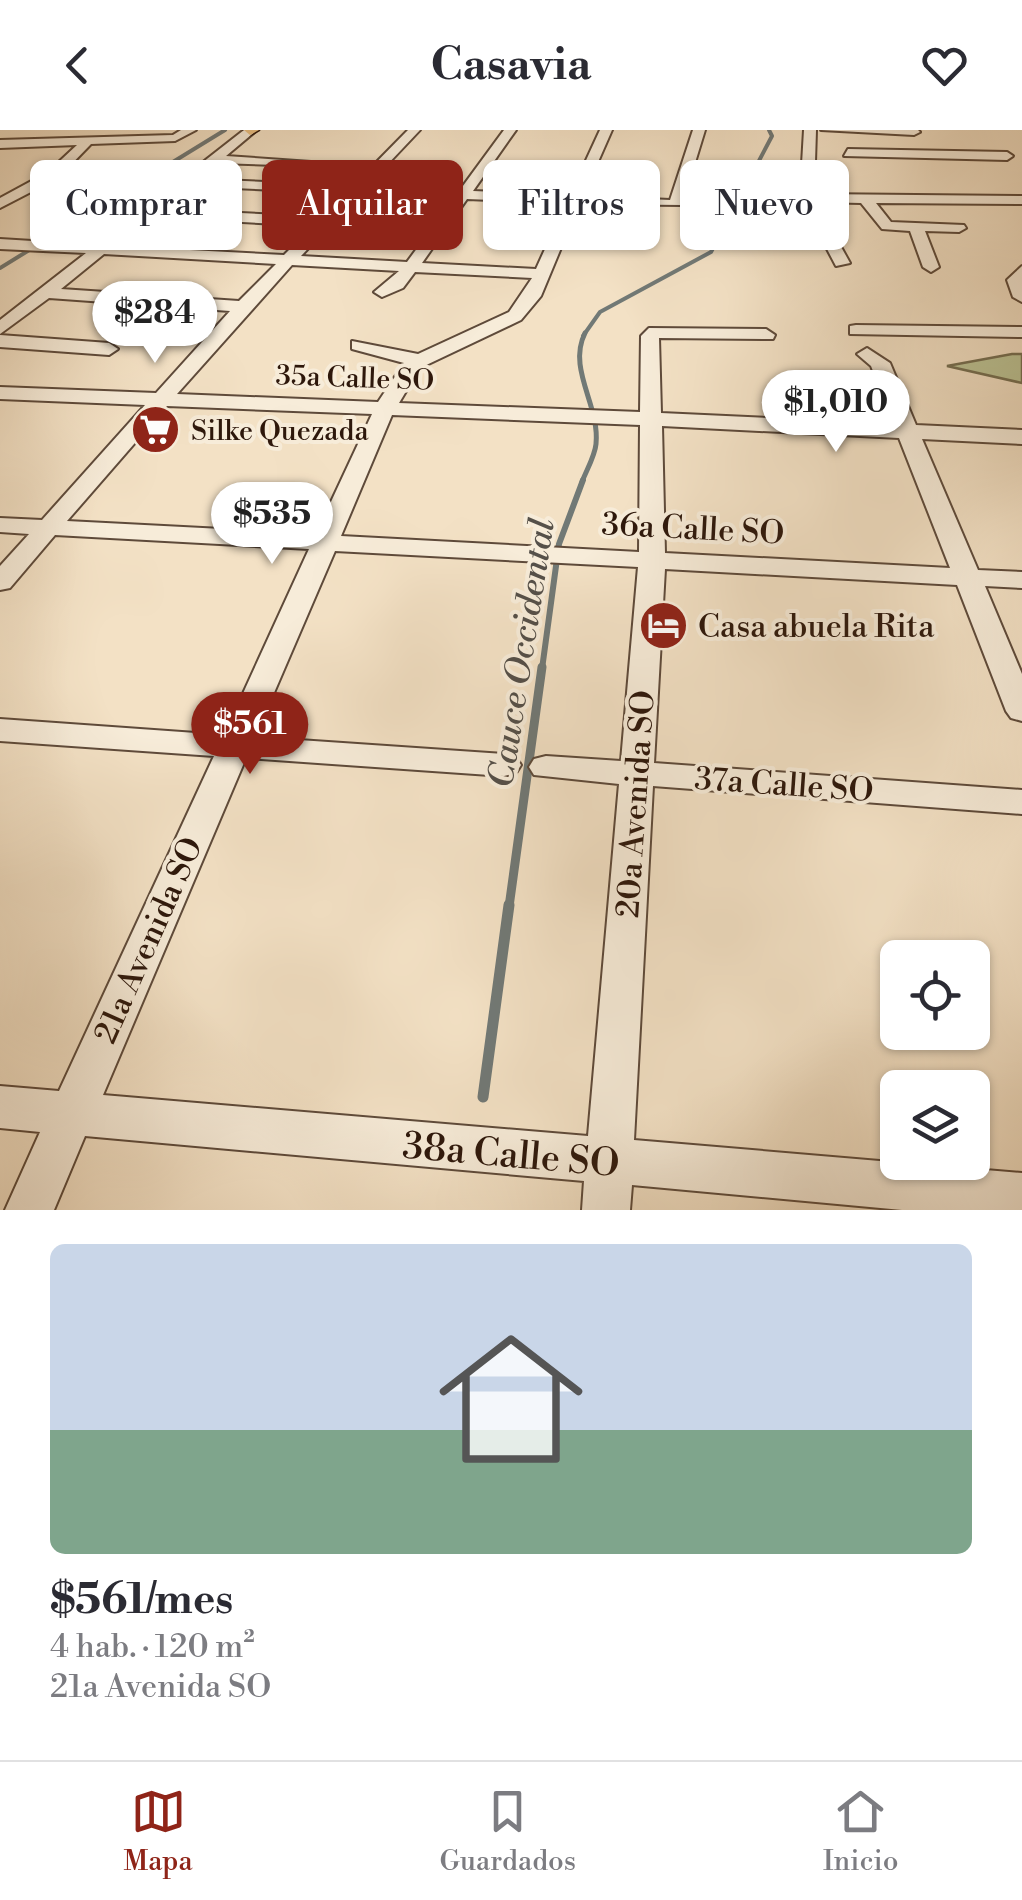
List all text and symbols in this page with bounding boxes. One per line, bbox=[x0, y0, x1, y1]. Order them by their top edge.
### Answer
text: Casavia bbox=[431, 37, 591, 94]
icon: back bbox=[50, 38, 105, 93]
icon: heart bbox=[917, 38, 972, 93]
chip: Comprar bbox=[30, 160, 242, 250]
chip: Alquilar bbox=[262, 160, 463, 250]
chip: Filtros bbox=[483, 160, 660, 250]
chip: Nuevo bbox=[680, 160, 849, 250]
pin: $284 bbox=[96, 281, 214, 366]
text: $284 bbox=[114, 293, 196, 333]
street label: 35a Calle SO bbox=[275, 358, 435, 399]
pin: $1,010 bbox=[755, 370, 917, 455]
text: $1,010 bbox=[784, 382, 888, 422]
supermarket icon: Silke Quezada bbox=[130, 404, 182, 456]
place label: Silke Quezada bbox=[191, 414, 369, 449]
pin: $535 bbox=[213, 482, 331, 567]
text: $535 bbox=[233, 494, 311, 534]
street label: 36a Calle SO bbox=[600, 504, 785, 554]
water label: Cauce Occidental bbox=[480, 516, 565, 791]
hotel icon: Casa abuela Rita bbox=[637, 600, 689, 652]
place label: Casa abuela Rita bbox=[698, 607, 935, 647]
street label: 20a Avenida SO bbox=[608, 689, 664, 919]
pin: $561 bbox=[191, 692, 309, 777]
text: $561 bbox=[213, 704, 287, 744]
street label: 37a Calle SO bbox=[693, 759, 875, 811]
street label: 21a Avenida SO bbox=[86, 831, 212, 1050]
map controls bbox=[880, 940, 990, 1180]
button: locate bbox=[880, 940, 990, 1050]
button: layers bbox=[880, 1070, 990, 1180]
street label: 38a Calle SO bbox=[400, 1123, 621, 1188]
icon: home bbox=[421, 1309, 601, 1489]
text: $561/mes bbox=[50, 1574, 233, 1627]
text: 4 hab. · 120 m² bbox=[50, 1627, 255, 1667]
text: 21a Avenida SO bbox=[50, 1667, 271, 1707]
tab: Mapa bbox=[123, 1784, 193, 1879]
tab: Guardados bbox=[439, 1784, 576, 1879]
tab: Inicio bbox=[823, 1784, 899, 1879]

